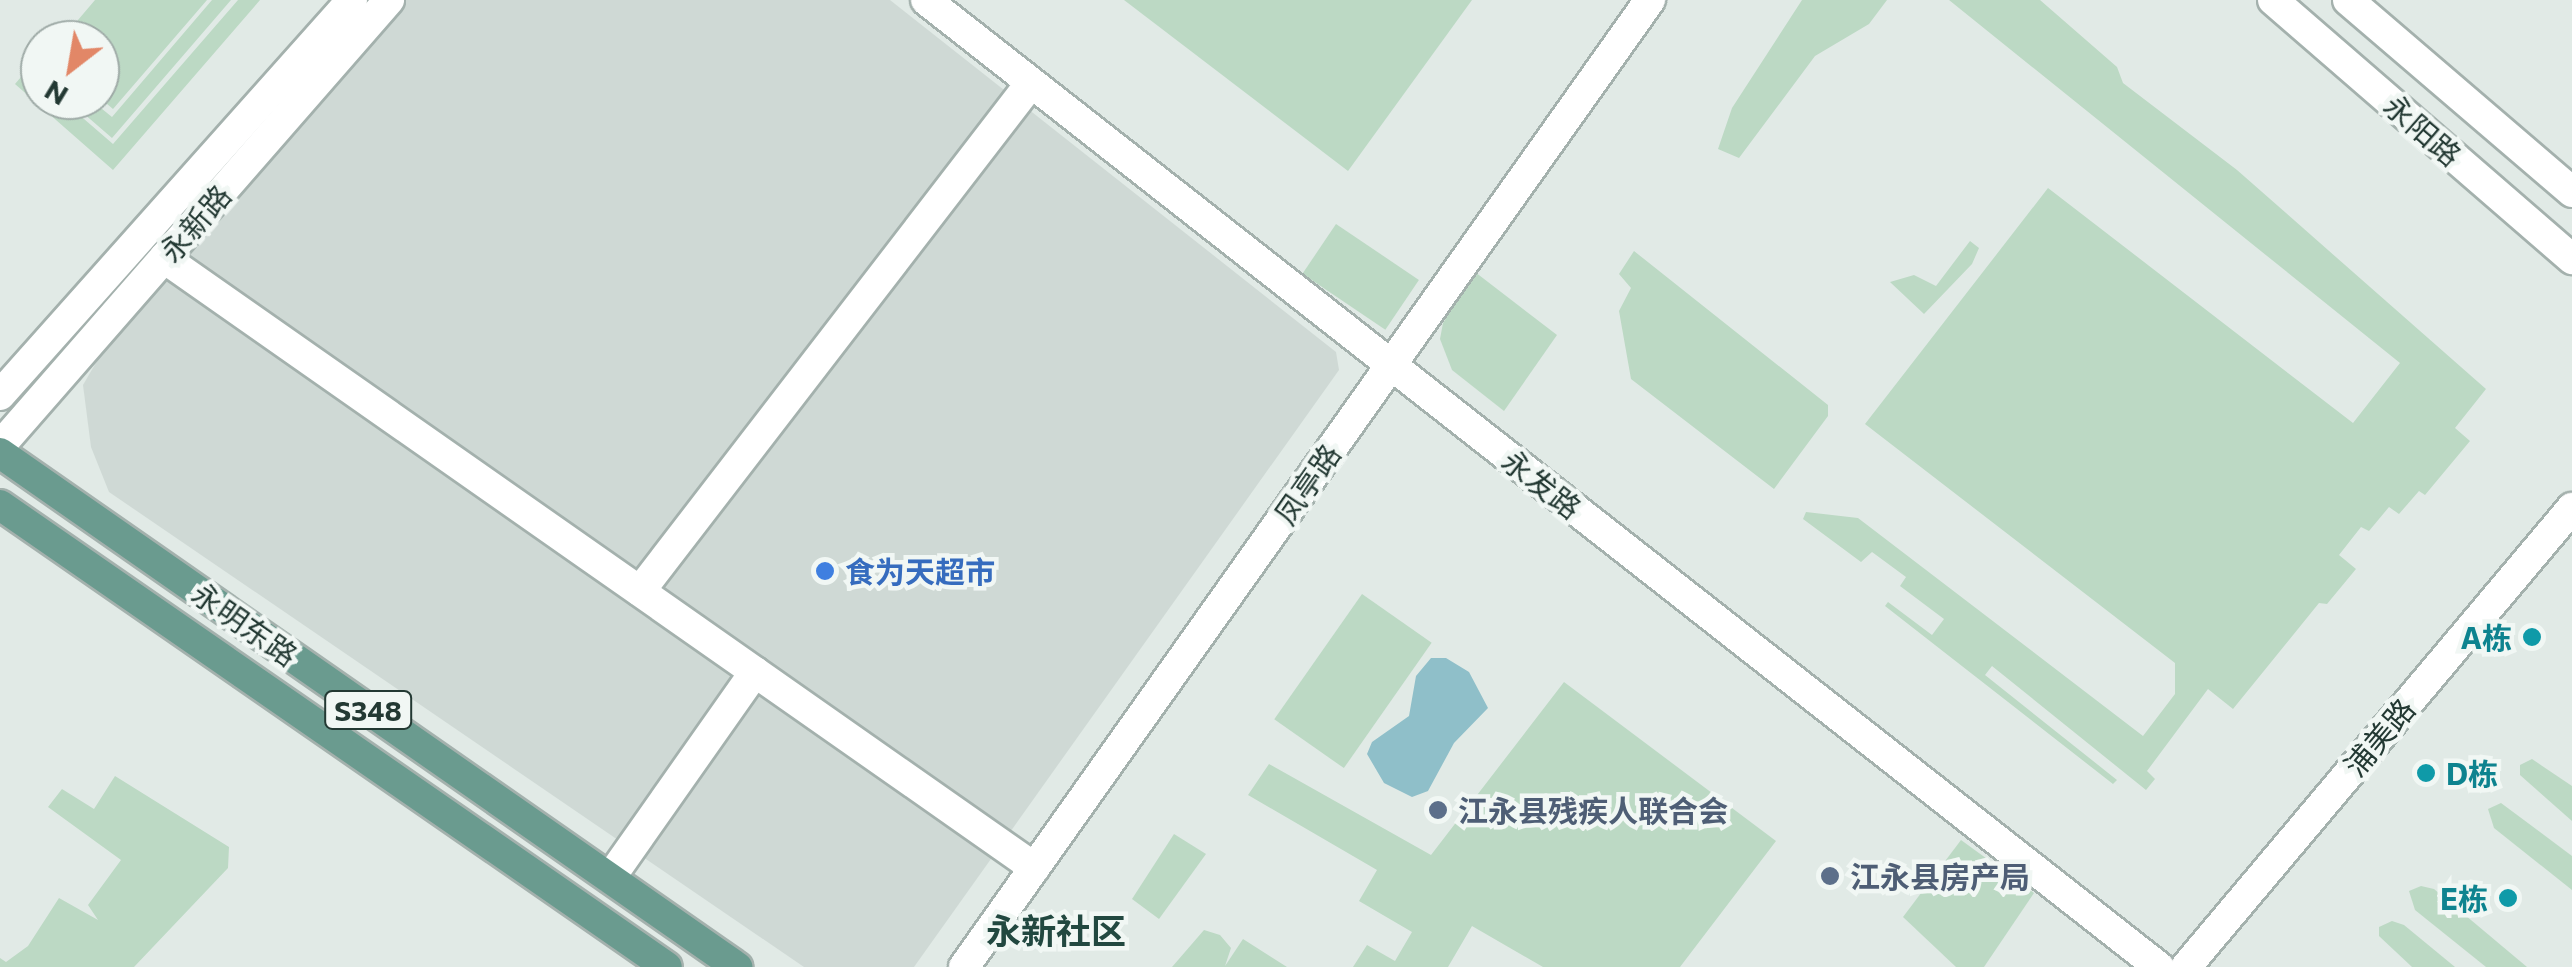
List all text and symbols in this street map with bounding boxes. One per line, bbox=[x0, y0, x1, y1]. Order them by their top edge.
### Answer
north arrow bbox=[20, 20, 120, 120]
text: N bbox=[38, 74, 73, 114]
street label: 永阳路 bbox=[2377, 87, 2469, 173]
street label: 永新路 bbox=[152, 177, 238, 269]
street label: 凤亭路 bbox=[1266, 437, 1348, 531]
street label: 永发路 bbox=[1495, 442, 1589, 526]
place label: 食为天超市 bbox=[845, 553, 995, 589]
marker: 食为天超市 bbox=[814, 560, 836, 582]
street label: 永明东路 bbox=[186, 575, 304, 673]
place label: A栋 bbox=[2460, 619, 2512, 655]
marker: A栋 bbox=[2521, 626, 2543, 648]
road number: S348 bbox=[323, 687, 413, 733]
street label: 浦美路 bbox=[2336, 691, 2422, 783]
place label: D栋 bbox=[2446, 755, 2498, 791]
marker: D栋 bbox=[2415, 762, 2437, 784]
place label: 江永县残疾人联合会 bbox=[1458, 792, 1728, 828]
marker: 江永县残疾人联合会 bbox=[1427, 799, 1449, 821]
place label: 江永县房产局 bbox=[1850, 858, 2030, 894]
marker: 江永县房产局 bbox=[1819, 865, 1841, 887]
place label: E栋 bbox=[2440, 880, 2488, 916]
marker: E栋 bbox=[2497, 887, 2519, 909]
district label: 永新社区 bbox=[986, 909, 1126, 951]

